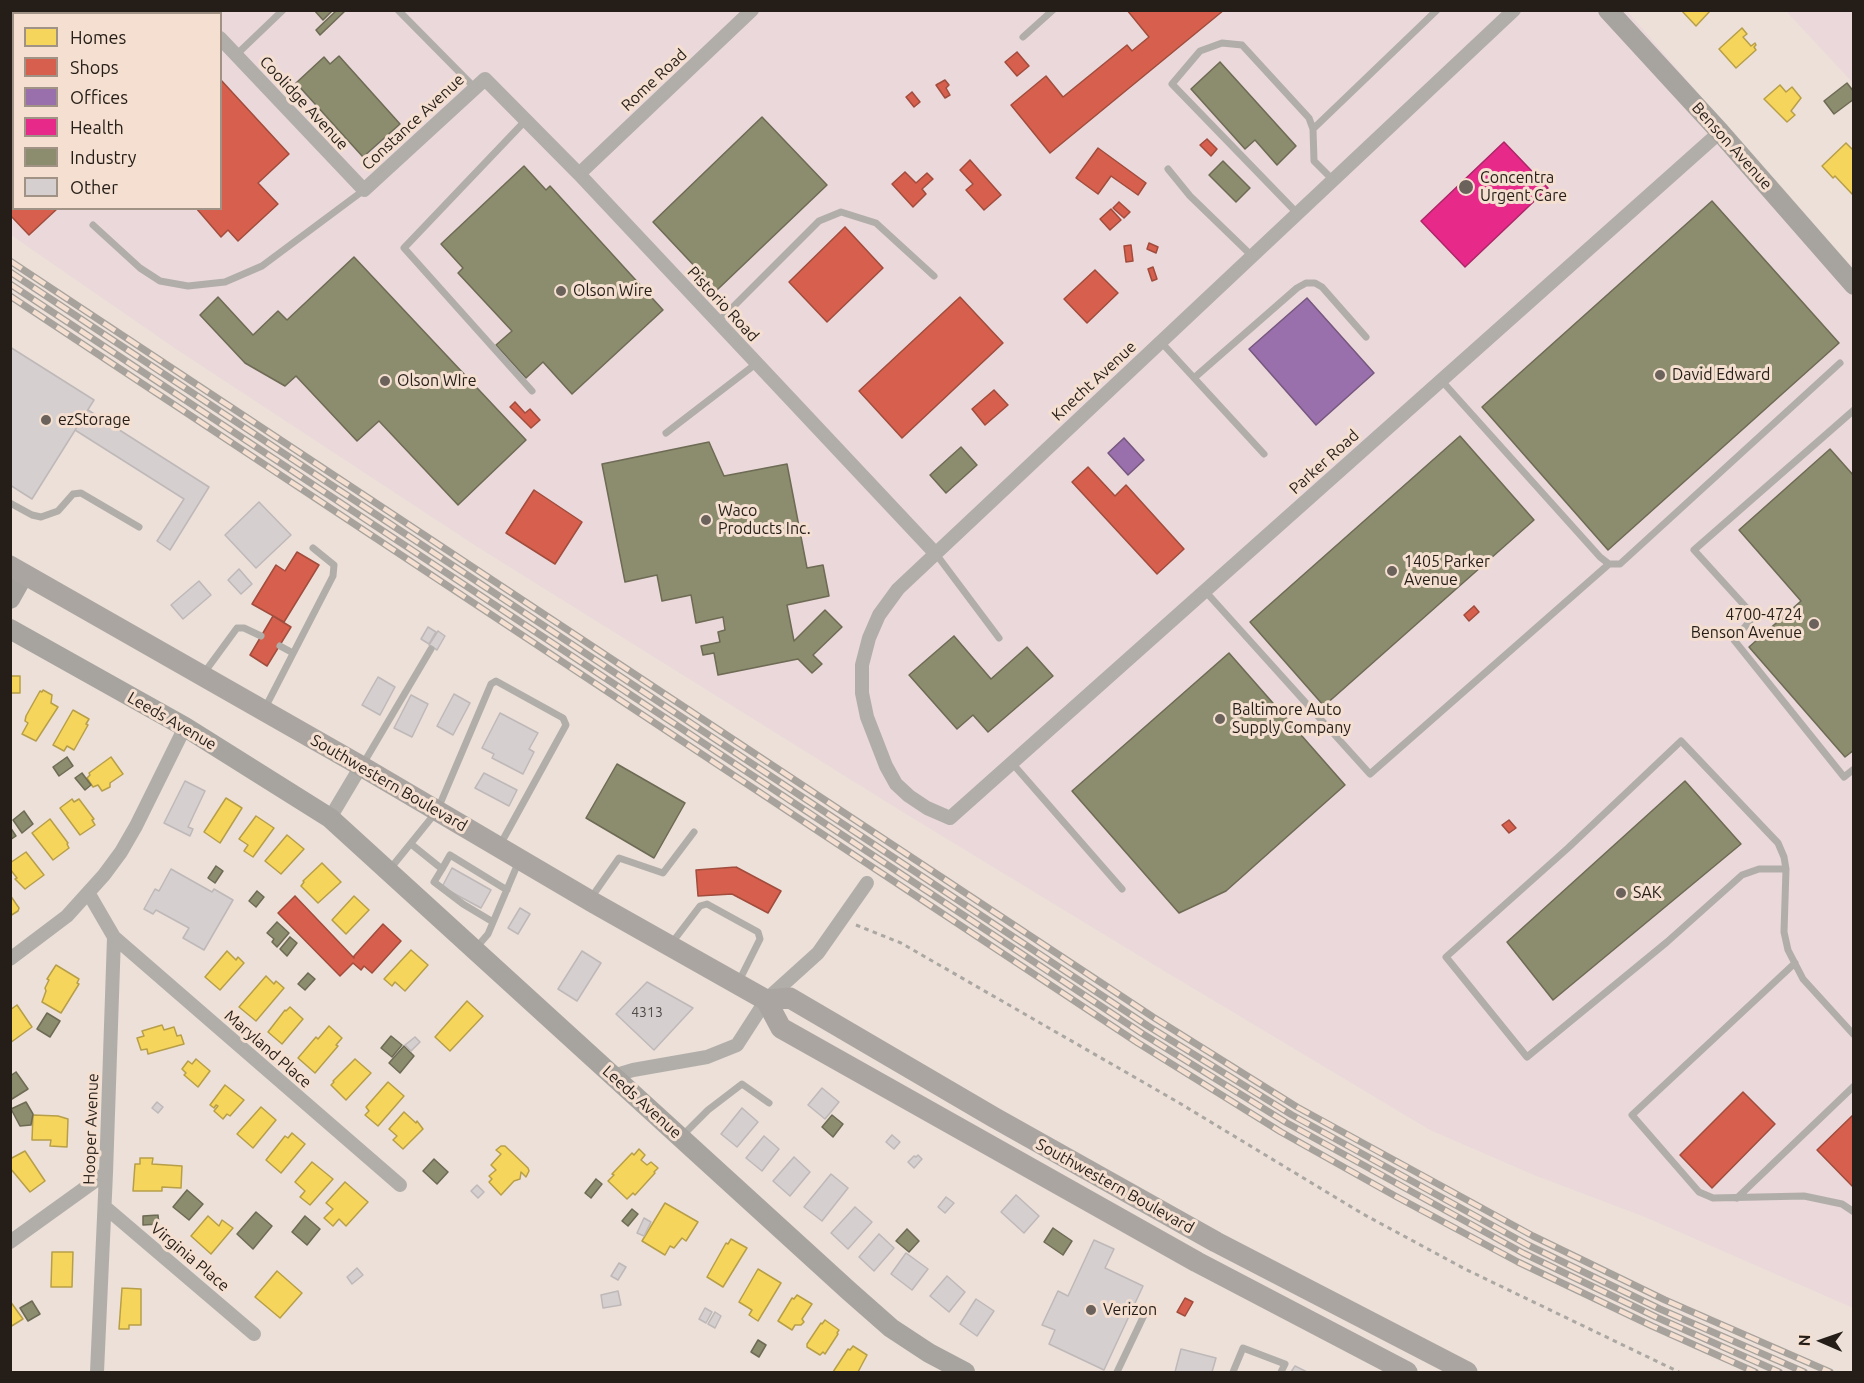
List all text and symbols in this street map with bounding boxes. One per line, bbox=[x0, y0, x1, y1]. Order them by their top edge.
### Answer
legend bbox=[12, 12, 222, 210]
text: Homes bbox=[70, 27, 126, 47]
street label: Rome Road bbox=[617, 45, 691, 115]
street label: Coolidge Avenue bbox=[256, 52, 352, 154]
text: Shops bbox=[70, 57, 119, 77]
street label: Constance Avenue bbox=[358, 70, 468, 174]
text: Offices bbox=[70, 87, 128, 107]
street label: Benson Avenue bbox=[1688, 98, 1776, 194]
text: Health bbox=[70, 117, 124, 137]
text: Industry bbox=[70, 147, 136, 167]
place label: Concentra Urgent Care bbox=[1480, 168, 1567, 206]
text: Other bbox=[70, 177, 118, 197]
marker: Concentra Urgent Care bbox=[1457, 178, 1475, 196]
street label: Pistorio Road bbox=[683, 262, 763, 346]
place label: Olson Wire bbox=[573, 281, 653, 301]
marker: Olson Wire bbox=[554, 284, 568, 298]
street label: Knecht Avenue bbox=[1048, 337, 1140, 425]
place label: David Edward bbox=[1672, 365, 1770, 385]
marker: David Edward bbox=[1653, 368, 1667, 382]
place label: Olson WIre bbox=[397, 371, 476, 391]
marker: Olson WIre bbox=[378, 374, 392, 388]
place label: ezStorage bbox=[58, 410, 130, 430]
marker: ezStorage bbox=[39, 413, 53, 427]
street label: Parker Road bbox=[1285, 426, 1363, 498]
place label: Waco Products Inc. bbox=[718, 501, 811, 539]
marker: Waco Products Inc. bbox=[699, 513, 713, 527]
place label: 1405 Parker Avenue bbox=[1404, 552, 1490, 590]
marker: 1405 Parker Avenue bbox=[1385, 564, 1399, 578]
place label: 4700-4724 Benson Avenue bbox=[1691, 605, 1802, 643]
marker: 4700-4724 Benson Avenue bbox=[1807, 617, 1821, 631]
street label: Leeds Avenue bbox=[124, 688, 220, 754]
place label: Baltimore Auto Supply Company bbox=[1232, 700, 1351, 738]
marker: Baltimore Auto Supply Company bbox=[1213, 712, 1227, 726]
street label: Southwestern Boulevard bbox=[307, 730, 471, 836]
place label: SAK bbox=[1633, 883, 1662, 903]
marker: SAK bbox=[1614, 886, 1628, 900]
house number: 4313 bbox=[631, 1004, 663, 1020]
street label: Maryland Place bbox=[221, 1006, 315, 1092]
street label: Leeds Avenue bbox=[599, 1062, 685, 1142]
street label: Hooper Avenue bbox=[79, 1073, 103, 1185]
street label: Southwestern Boulevard bbox=[1033, 1135, 1197, 1237]
street label: Virginia Place bbox=[147, 1219, 233, 1295]
place label: Verizon bbox=[1103, 1300, 1157, 1320]
marker: Verizon bbox=[1084, 1303, 1098, 1317]
north arrow bbox=[1792, 1311, 1852, 1371]
text: N bbox=[1795, 1334, 1813, 1347]

